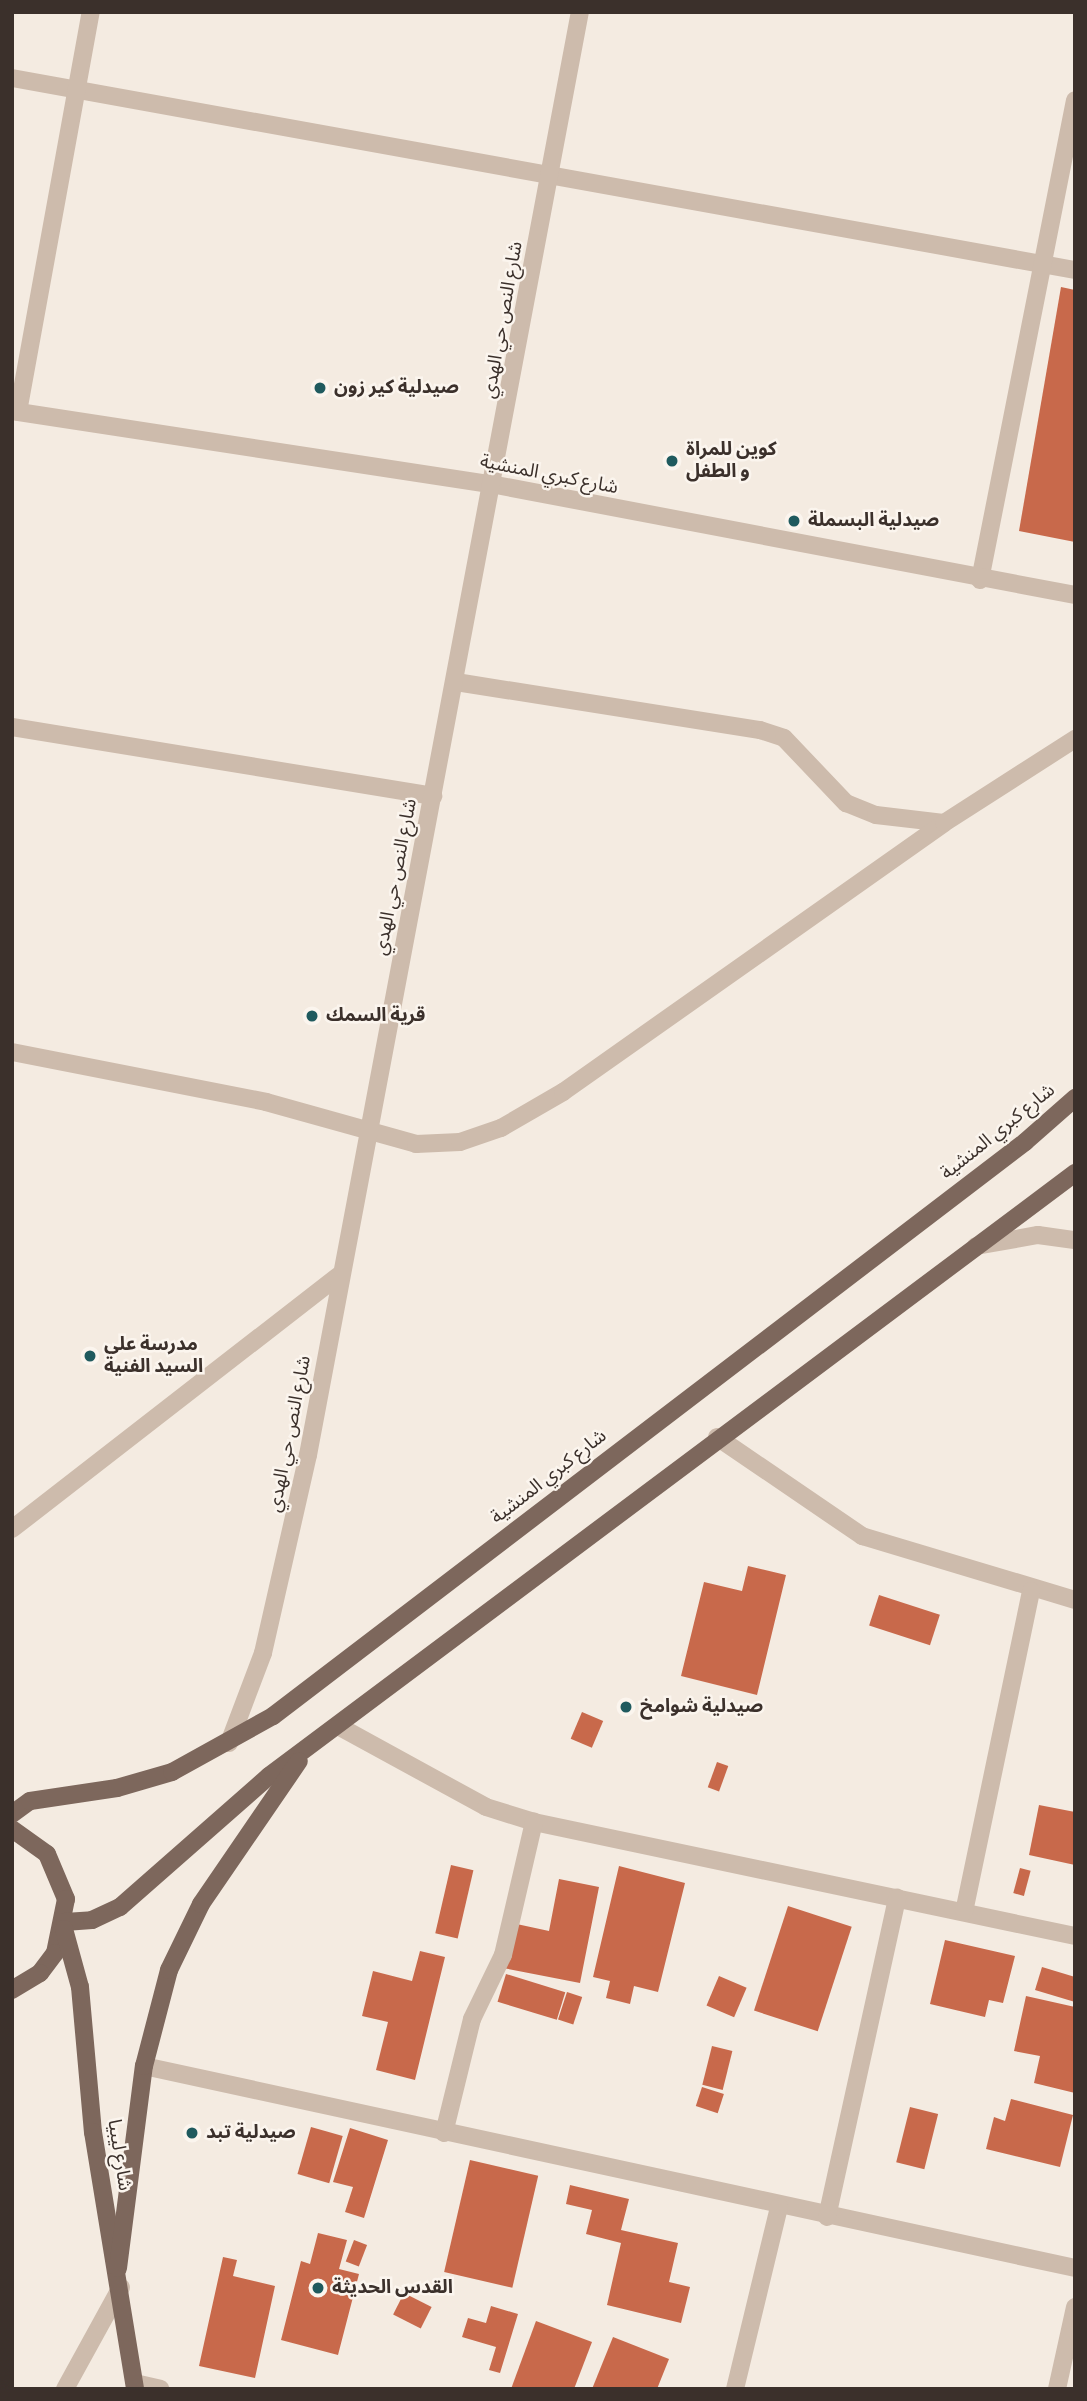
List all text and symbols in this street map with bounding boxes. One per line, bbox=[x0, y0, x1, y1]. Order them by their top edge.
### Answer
street label: شارع النص حي الهدي bbox=[478, 240, 528, 400]
place label: صيدلية كير زون bbox=[334, 377, 459, 399]
marker: صيدلية كير زون bbox=[312, 380, 328, 396]
place label: كوين للمراة و الطفل bbox=[686, 439, 777, 483]
street label: شارع كبري المنشية bbox=[478, 450, 620, 500]
marker: كوين للمراة و الطفل bbox=[664, 453, 680, 469]
place label: صيدلية البسملة bbox=[808, 510, 939, 532]
marker: صيدلية البسملة bbox=[786, 513, 802, 529]
street label: شارع النص حي الهدي bbox=[370, 797, 422, 957]
place label: قرية السمك bbox=[326, 1005, 425, 1027]
marker: قرية السمك bbox=[304, 1008, 320, 1024]
street label: شارع كبري المنشية bbox=[936, 1079, 1060, 1185]
place label: مدرسة علي السيد الفنية bbox=[104, 1334, 203, 1378]
marker: مدرسة علي السيد الفنية bbox=[82, 1348, 98, 1364]
street label: شارع النص حي الهدي bbox=[264, 1354, 316, 1514]
street label: شارع كبري المنشية bbox=[487, 1425, 611, 1529]
place label: صيدلية شوامخ bbox=[640, 1696, 763, 1718]
marker: صيدلية شوامخ bbox=[618, 1699, 634, 1715]
street label: شارع ليبيا bbox=[102, 2118, 136, 2192]
place label: صيدلية تبد bbox=[206, 2122, 296, 2144]
marker: صيدلية تبد bbox=[184, 2125, 200, 2141]
place label: القدس الحديثة bbox=[332, 2277, 453, 2299]
marker: القدس الحديثة bbox=[310, 2280, 326, 2296]

